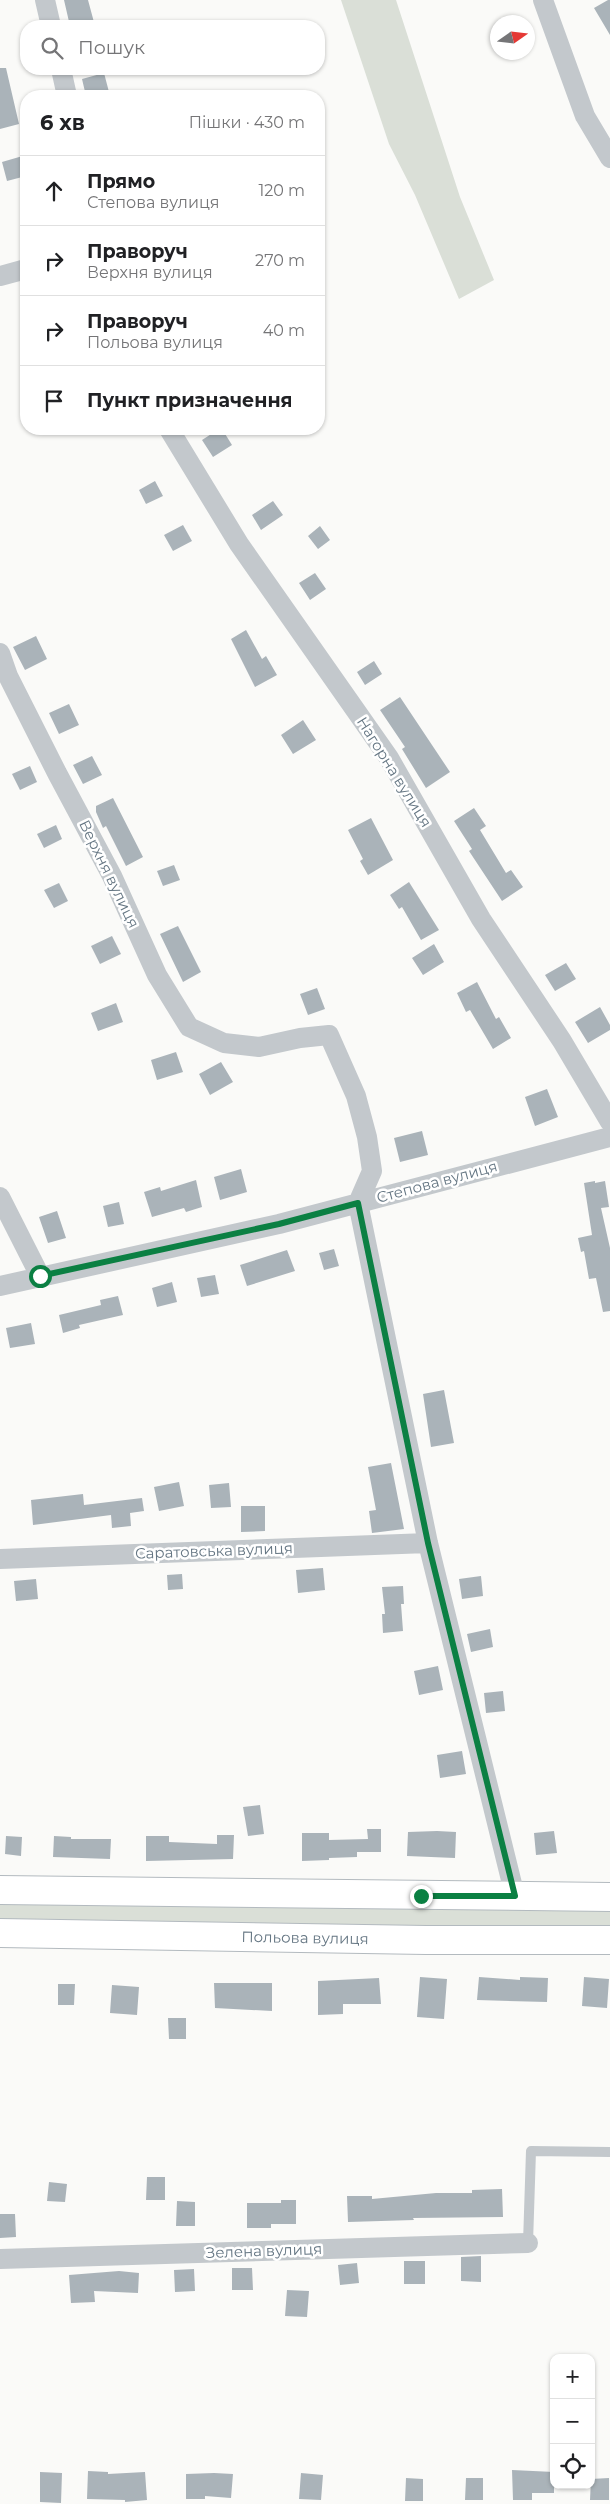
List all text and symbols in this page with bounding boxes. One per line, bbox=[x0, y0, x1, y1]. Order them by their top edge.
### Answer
north arrow bbox=[490, 15, 535, 60]
search box bbox=[20, 20, 325, 75]
icon: search bbox=[38, 34, 66, 62]
text: Пошук bbox=[78, 36, 145, 59]
text: 6 хв bbox=[40, 110, 85, 135]
text: Пішки · 430 m bbox=[189, 113, 305, 132]
text: Прямо bbox=[87, 170, 155, 193]
icon: ahead bbox=[40, 177, 68, 205]
text: 120 m bbox=[258, 181, 305, 200]
text: Степова вулиця bbox=[87, 193, 220, 212]
text: Праворуч bbox=[87, 240, 188, 263]
icon: right bbox=[40, 247, 68, 275]
text: 270 m bbox=[255, 251, 305, 270]
text: Верхня вулиця bbox=[87, 263, 213, 282]
text: Праворуч bbox=[87, 310, 188, 333]
icon: right bbox=[40, 317, 68, 345]
text: 40 m bbox=[263, 321, 305, 340]
text: Польова вулиця bbox=[87, 333, 223, 352]
icon: arrive bbox=[40, 387, 68, 415]
text: Пункт призначення bbox=[87, 389, 293, 412]
street label: Нагорна вулиця bbox=[353, 713, 436, 831]
street label: Верхня вулиця bbox=[75, 817, 144, 931]
street label: Степова вулиця bbox=[374, 1156, 499, 1207]
route start bbox=[29, 1265, 52, 1288]
street label: Саратовська вулиця bbox=[135, 1538, 293, 1563]
route end bbox=[410, 1885, 433, 1908]
street label: Польова вулиця bbox=[241, 1927, 369, 1948]
street label: Зелена вулиця bbox=[206, 2239, 322, 2262]
map controls bbox=[550, 2354, 595, 2489]
button: + bbox=[550, 2354, 595, 2399]
button: − bbox=[550, 2399, 595, 2444]
button: locate bbox=[550, 2444, 595, 2489]

